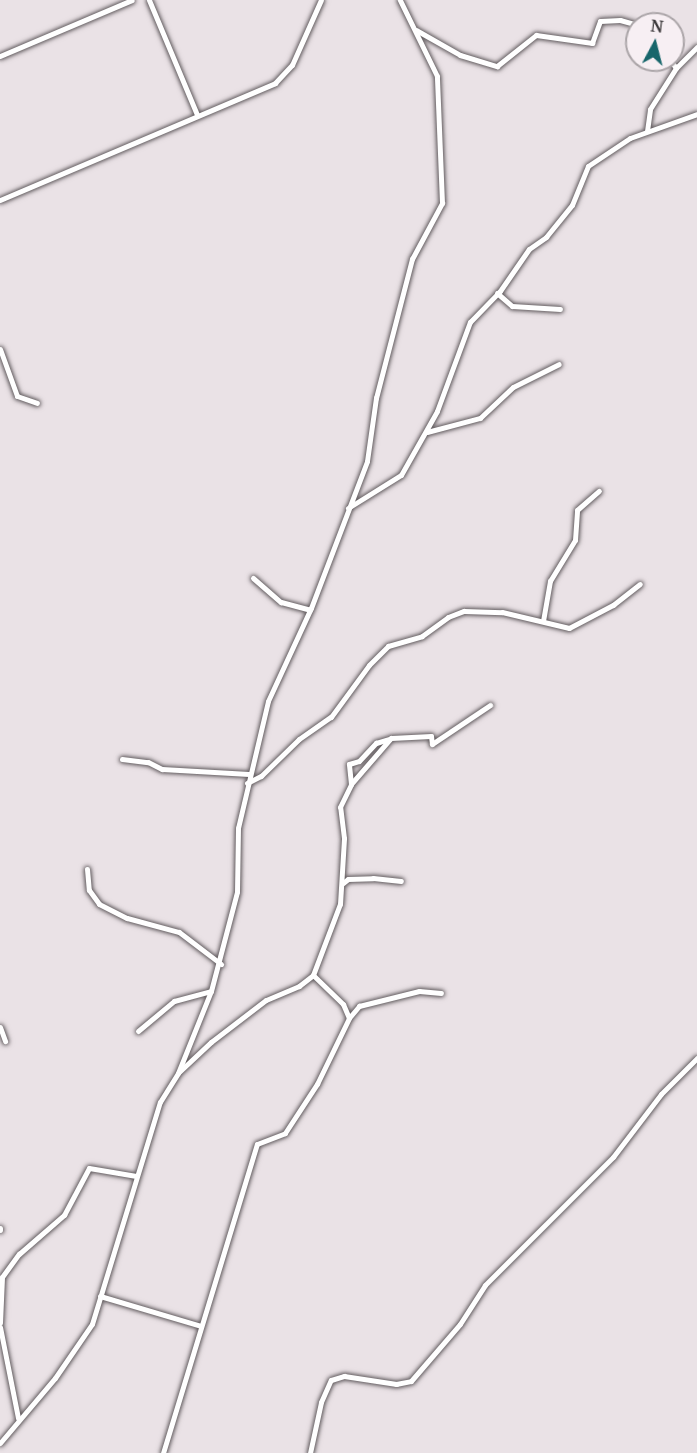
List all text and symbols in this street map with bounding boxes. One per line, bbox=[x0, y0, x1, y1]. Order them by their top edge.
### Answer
north arrow bbox=[625, 12, 685, 72]
text: N bbox=[649, 14, 665, 38]

